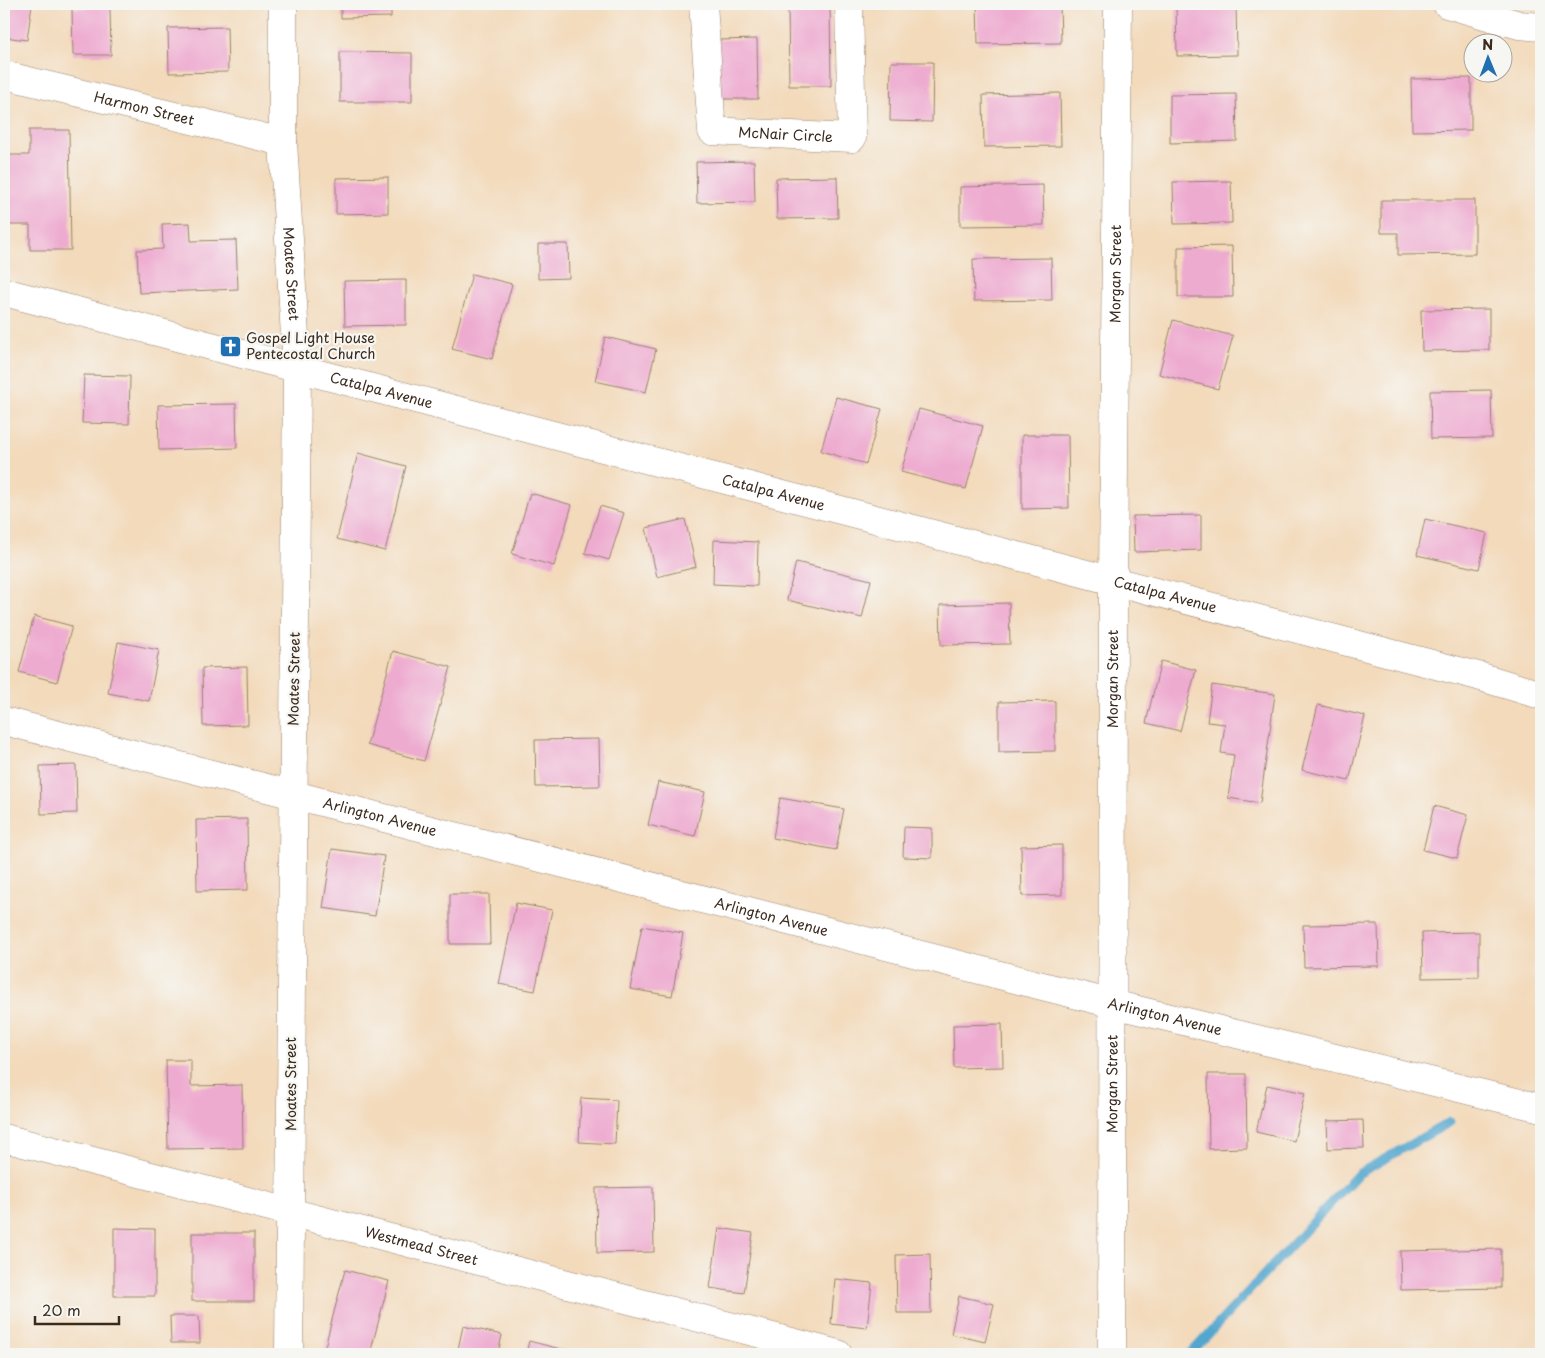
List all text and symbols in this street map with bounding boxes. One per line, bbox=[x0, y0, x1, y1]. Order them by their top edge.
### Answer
north arrow bbox=[1462, 32, 1512, 82]
text: N bbox=[1482, 34, 1493, 55]
street label: Harmon Street bbox=[92, 86, 197, 130]
street label: McNair Circle bbox=[738, 121, 834, 147]
street label: Morgan Street bbox=[1104, 224, 1126, 323]
street label: Moates Street bbox=[278, 226, 305, 322]
place label: Gospel Light House Pentecostal Church bbox=[246, 327, 375, 364]
church icon: Gospel Light House Pentecostal Church bbox=[218, 334, 242, 358]
street label: Catalpa Avenue bbox=[328, 366, 436, 413]
street label: Catalpa Avenue bbox=[720, 468, 828, 516]
street label: Catalpa Avenue bbox=[1112, 571, 1219, 618]
street label: Morgan Street bbox=[1102, 629, 1123, 728]
street label: Moates Street bbox=[282, 632, 305, 726]
street label: Arlington Avenue bbox=[321, 792, 440, 841]
street label: Arlington Avenue bbox=[712, 892, 831, 941]
street label: Arlington Avenue bbox=[1106, 992, 1225, 1040]
street label: Morgan Street bbox=[1101, 1034, 1122, 1133]
street label: Moates Street bbox=[280, 1037, 301, 1131]
street label: Westmead Street bbox=[362, 1221, 481, 1270]
scale bar bbox=[35, 1293, 119, 1325]
text: 20 m bbox=[42, 1298, 81, 1321]

